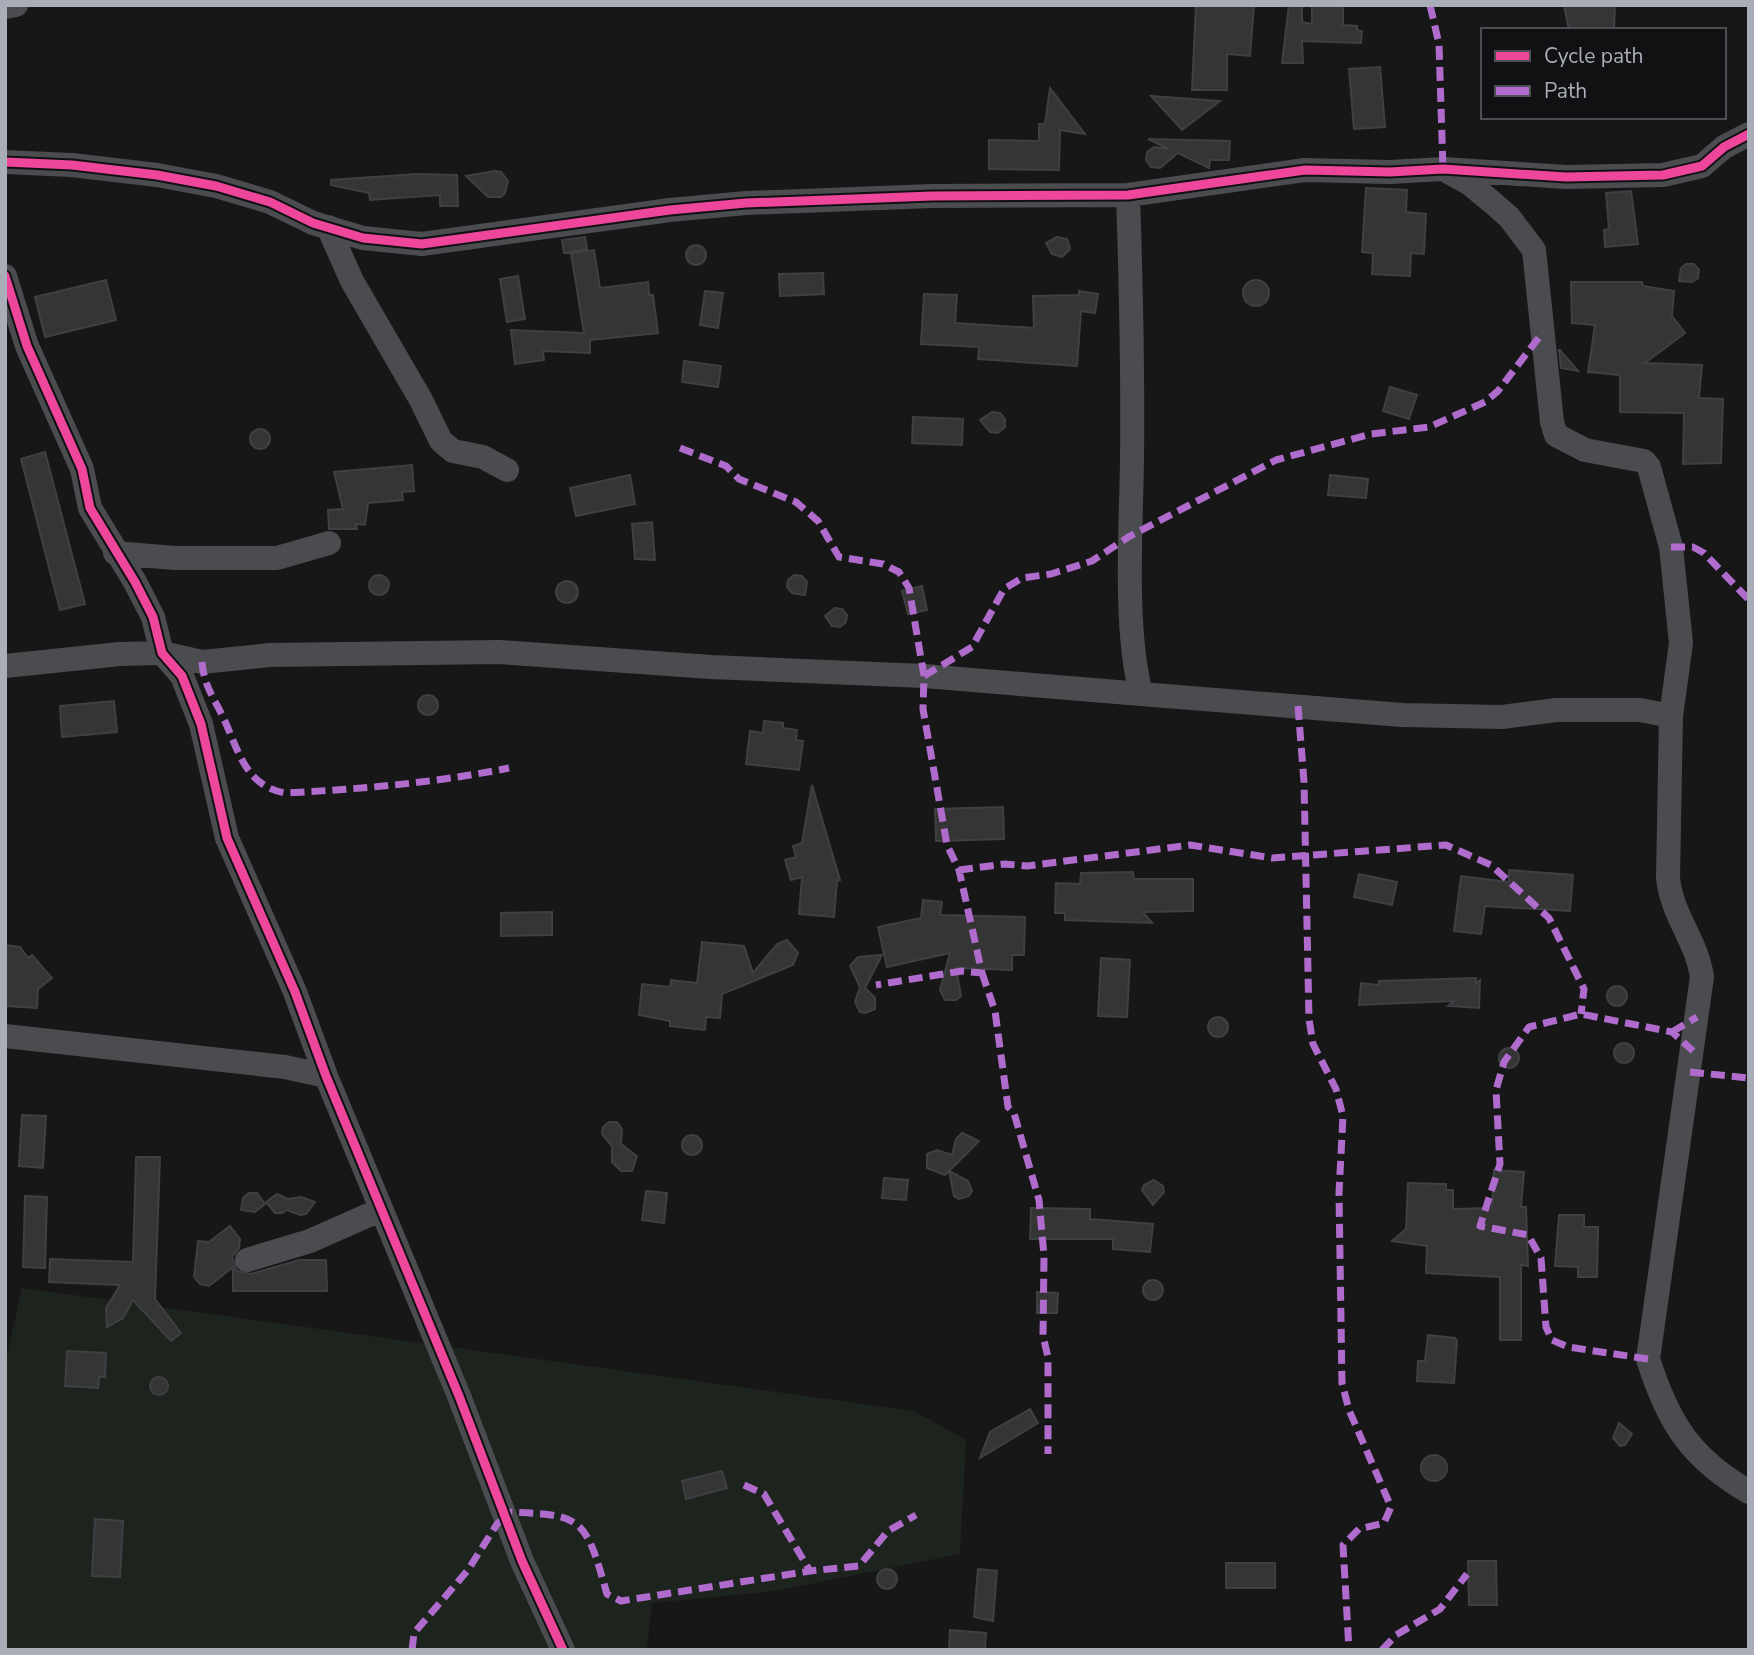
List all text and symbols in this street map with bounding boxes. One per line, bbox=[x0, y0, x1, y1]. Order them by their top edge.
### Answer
legend bbox=[1481, 28, 1726, 119]
text: Cycle path bbox=[1544, 42, 1643, 70]
text: Path bbox=[1544, 77, 1587, 105]

